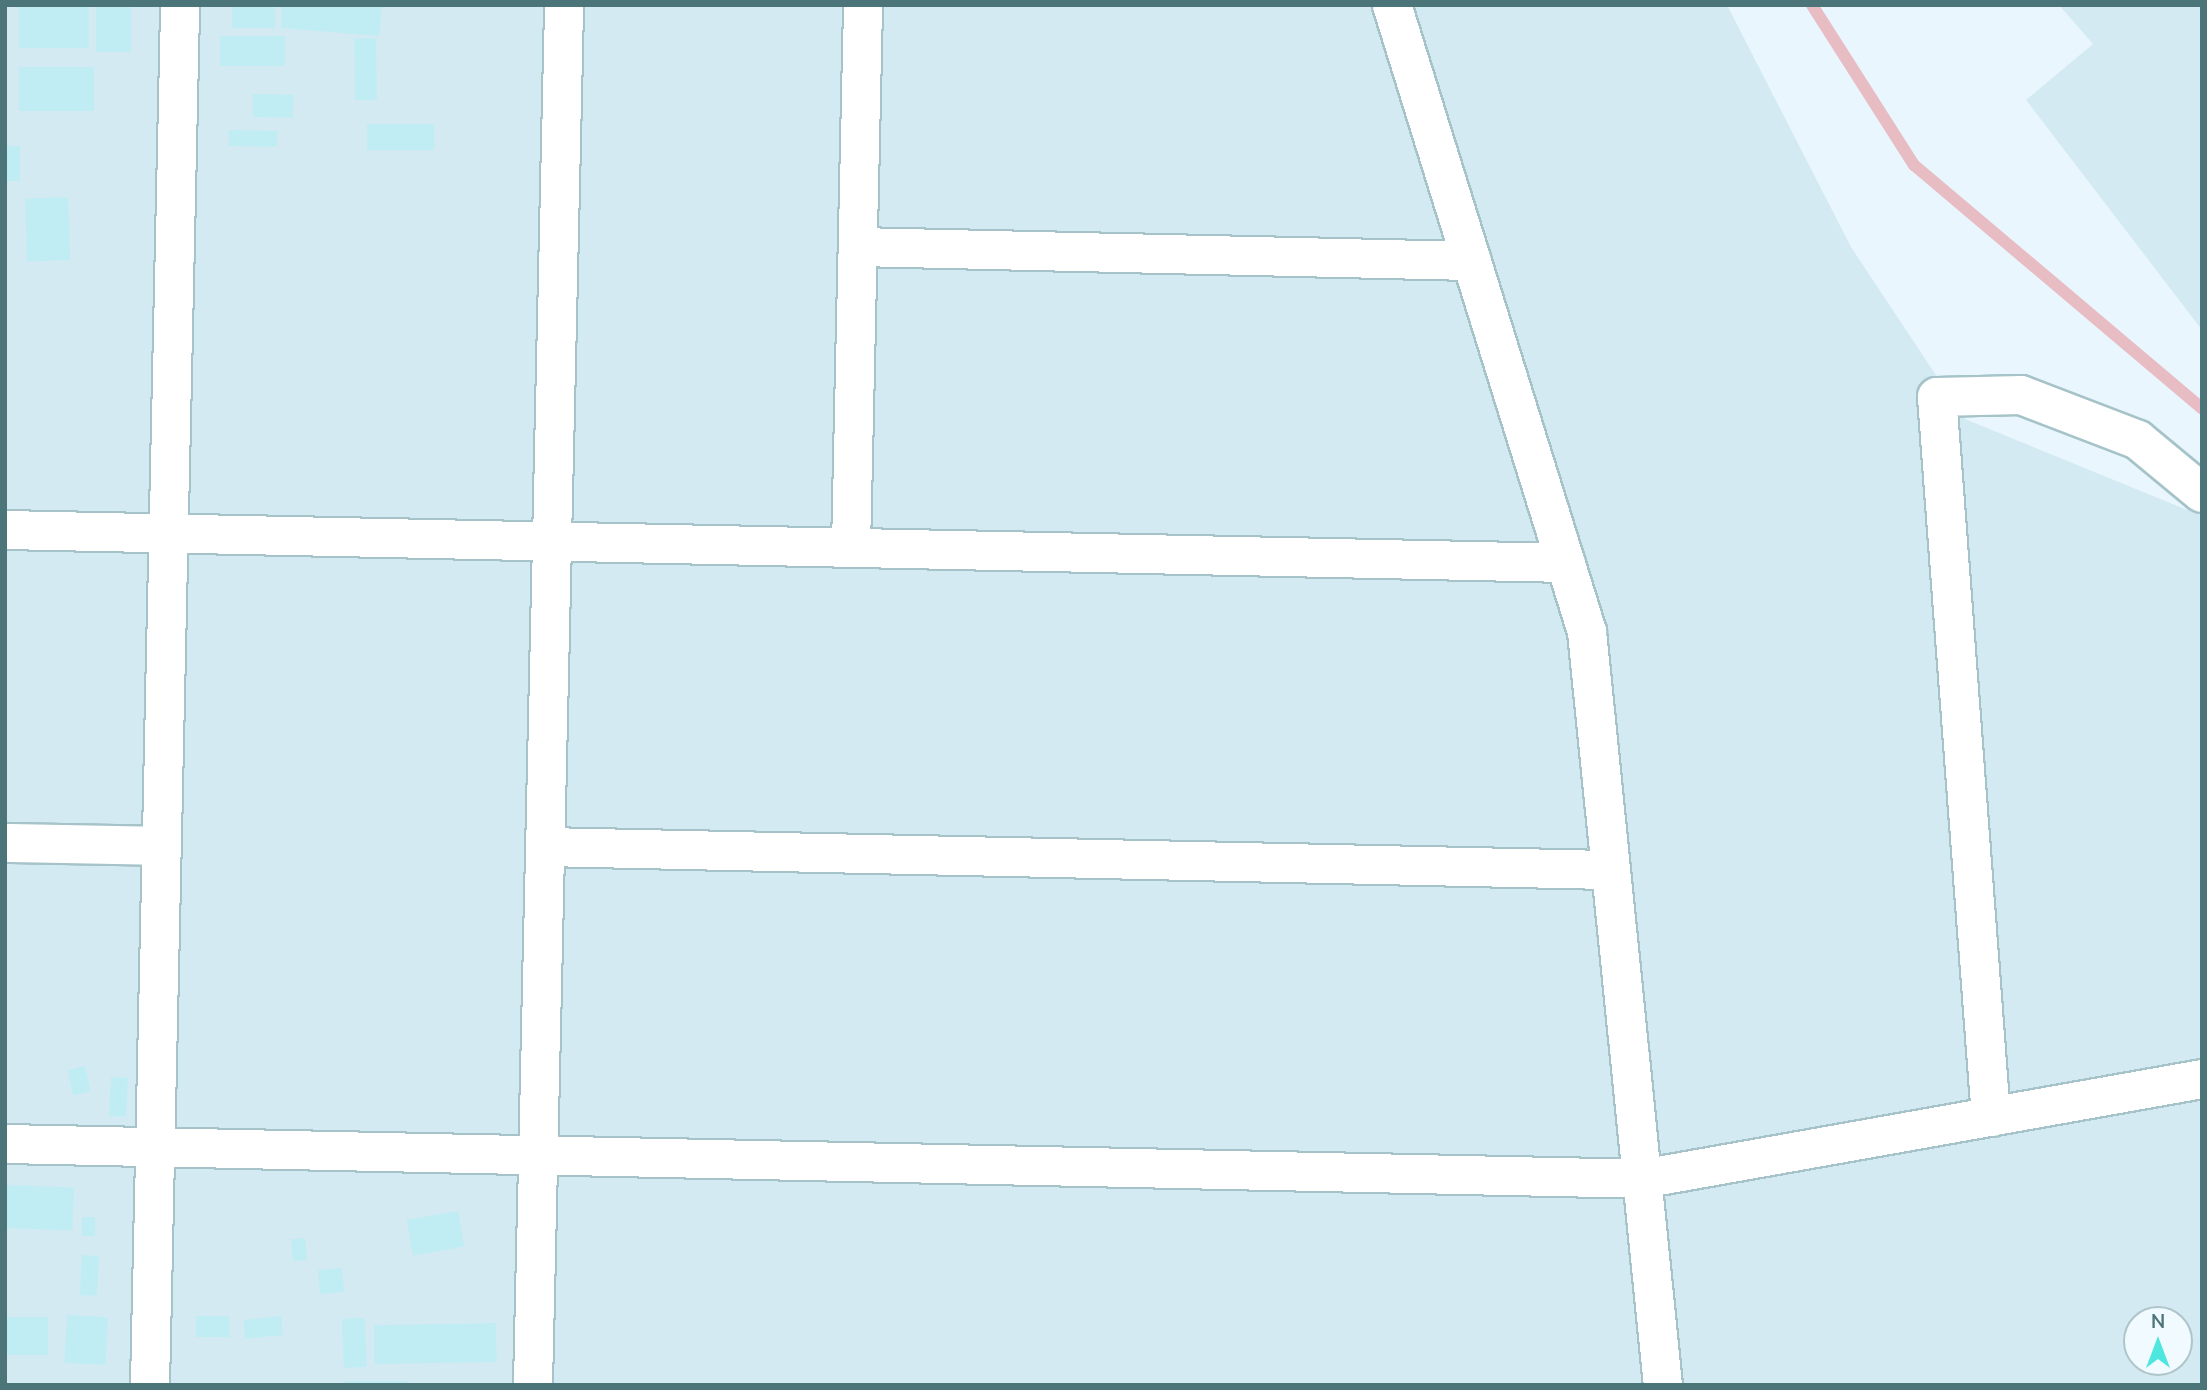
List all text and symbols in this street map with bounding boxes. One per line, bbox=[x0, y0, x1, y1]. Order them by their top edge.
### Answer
north arrow bbox=[2123, 1306, 2193, 1376]
text: N bbox=[2151, 1309, 2165, 1335]

